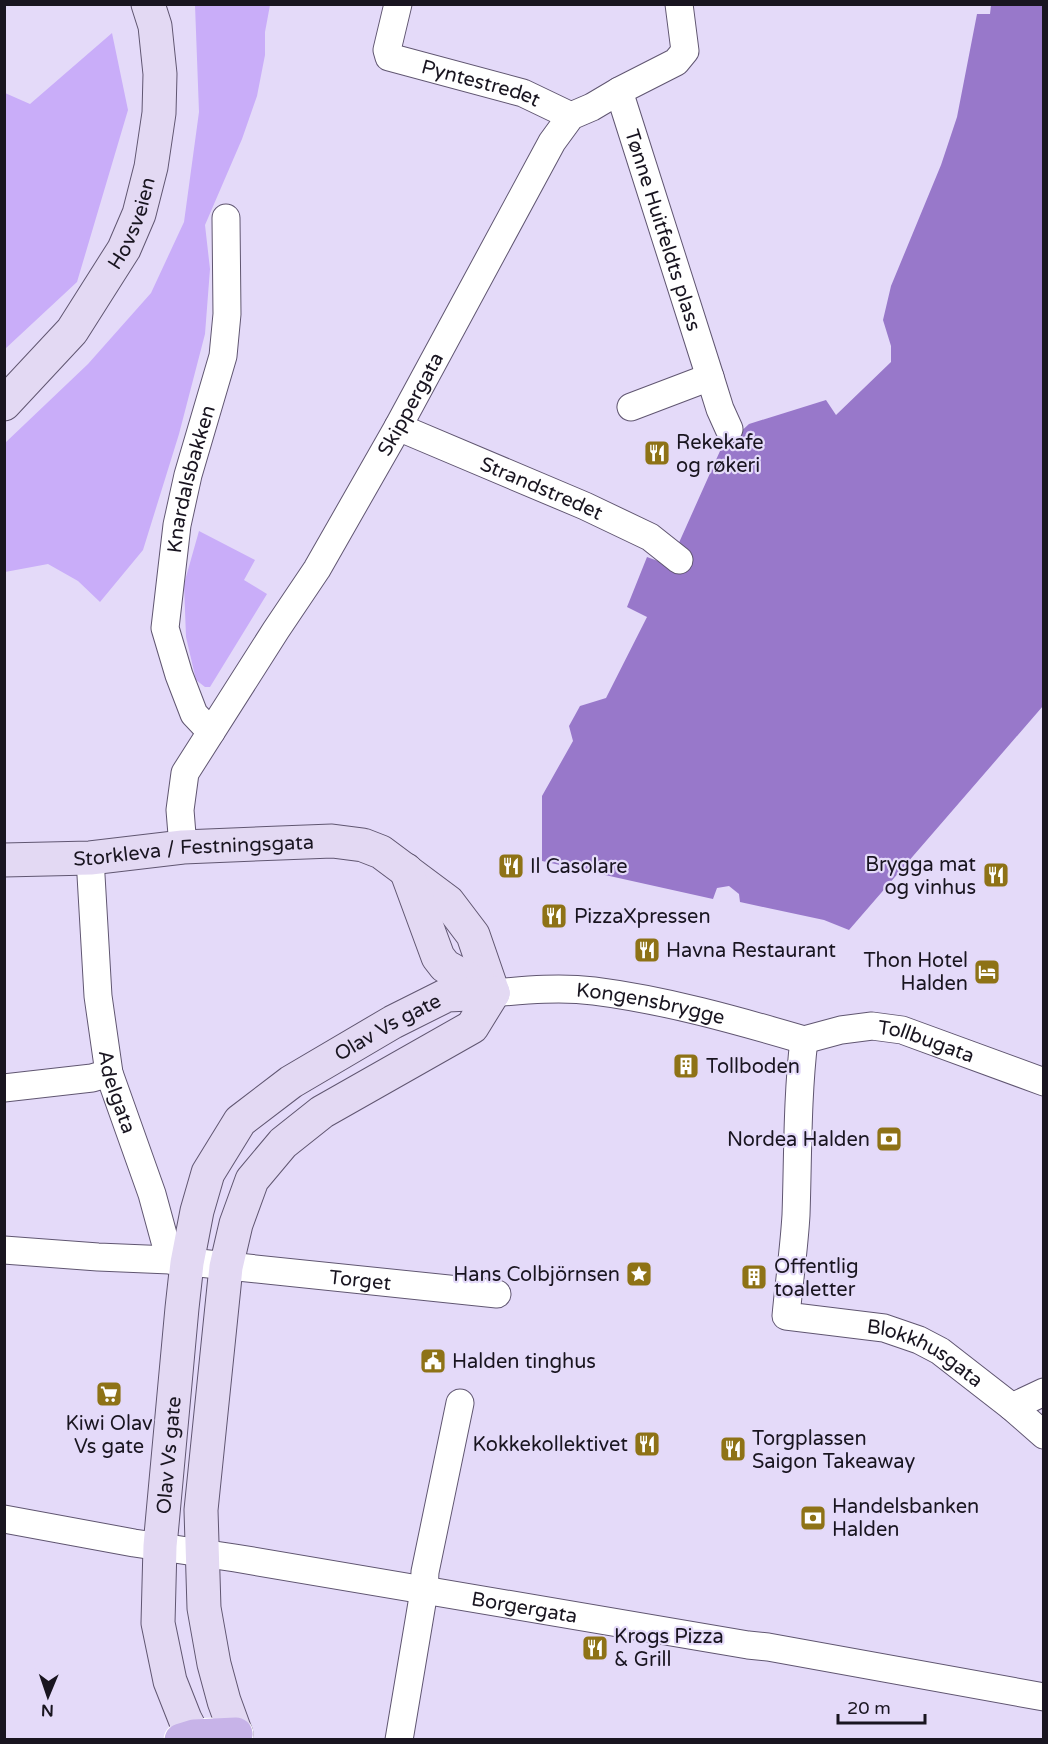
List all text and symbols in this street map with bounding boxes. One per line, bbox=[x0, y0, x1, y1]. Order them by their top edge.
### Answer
street label: Pyntestredet bbox=[419, 55, 544, 113]
street label: Tønne Huitfeldts plass bbox=[619, 127, 706, 334]
street label: Hovsveien bbox=[103, 175, 161, 274]
street label: Skippergata bbox=[373, 348, 449, 461]
street label: Knardalsbakken bbox=[163, 402, 221, 554]
place label: Rekekafe og røkeri bbox=[676, 431, 764, 478]
restaurant icon: Rekekafe og røkeri bbox=[642, 438, 672, 468]
street label: Strandstredet bbox=[476, 452, 607, 526]
street label: Storkleva / Festningsgata bbox=[73, 831, 314, 871]
restaurant icon: Il Casolare bbox=[496, 851, 526, 881]
place label: Brygga mat og vinhus bbox=[865, 853, 976, 900]
place label: Il Casolare bbox=[530, 855, 627, 879]
restaurant icon: Brygga mat og vinhus bbox=[981, 860, 1011, 890]
restaurant icon: PizzaXpressen bbox=[539, 901, 569, 931]
place label: PizzaXpressen bbox=[574, 905, 711, 929]
restaurant icon: Havna Restaurant bbox=[632, 935, 662, 965]
place label: Havna Restaurant bbox=[666, 939, 836, 963]
place label: Thon Hotel Halden bbox=[864, 949, 968, 996]
hotel icon: Thon Hotel Halden bbox=[972, 957, 1002, 987]
street label: Kongensbrygge bbox=[575, 978, 727, 1030]
street label: Olav Vs gate bbox=[330, 989, 445, 1067]
street label: Tollbugata bbox=[876, 1016, 977, 1068]
street label: Adelgata bbox=[93, 1049, 140, 1137]
building icon: Tollboden bbox=[671, 1051, 701, 1081]
place label: Tollboden bbox=[706, 1055, 800, 1079]
bank icon: Nordea Halden bbox=[874, 1124, 904, 1154]
place label: Nordea Halden bbox=[727, 1128, 870, 1152]
place label: Offentlig toaletter bbox=[774, 1255, 859, 1302]
place icon: Hans Colbjörnsen bbox=[624, 1259, 654, 1289]
building icon: Offentlig toaletter bbox=[739, 1262, 769, 1292]
place label: Hans Colbjörnsen bbox=[453, 1263, 620, 1287]
street label: Torget bbox=[328, 1266, 392, 1296]
street label: Blokkhusgata bbox=[866, 1315, 987, 1393]
public building icon: Halden tinghus bbox=[418, 1346, 448, 1376]
place label: Halden tinghus bbox=[452, 1350, 596, 1374]
supermarket icon: Kiwi Olav Vs gate bbox=[94, 1379, 124, 1409]
street label: Olav Vs gate bbox=[152, 1395, 187, 1515]
place label: Kiwi Olav Vs gate bbox=[65, 1412, 153, 1459]
place label: Torgplassen Saigon Takeaway bbox=[752, 1427, 915, 1474]
restaurant icon: Kokkekollektivet bbox=[632, 1429, 662, 1459]
place label: Kokkekollektivet bbox=[472, 1433, 628, 1457]
restaurant icon: Torgplassen Saigon Takeaway bbox=[718, 1434, 748, 1464]
place label: Handelsbanken Halden bbox=[832, 1495, 979, 1542]
bank icon: Handelsbanken Halden bbox=[798, 1503, 828, 1533]
street label: Borgergata bbox=[470, 1587, 579, 1629]
place label: Krogs Pizza & Grill bbox=[614, 1625, 724, 1672]
restaurant icon: Krogs Pizza & Grill bbox=[580, 1633, 610, 1663]
north arrow bbox=[18, 1666, 78, 1726]
scale bar bbox=[838, 1687, 925, 1725]
text: 20 m bbox=[847, 1697, 891, 1719]
text: N bbox=[41, 1700, 54, 1720]

